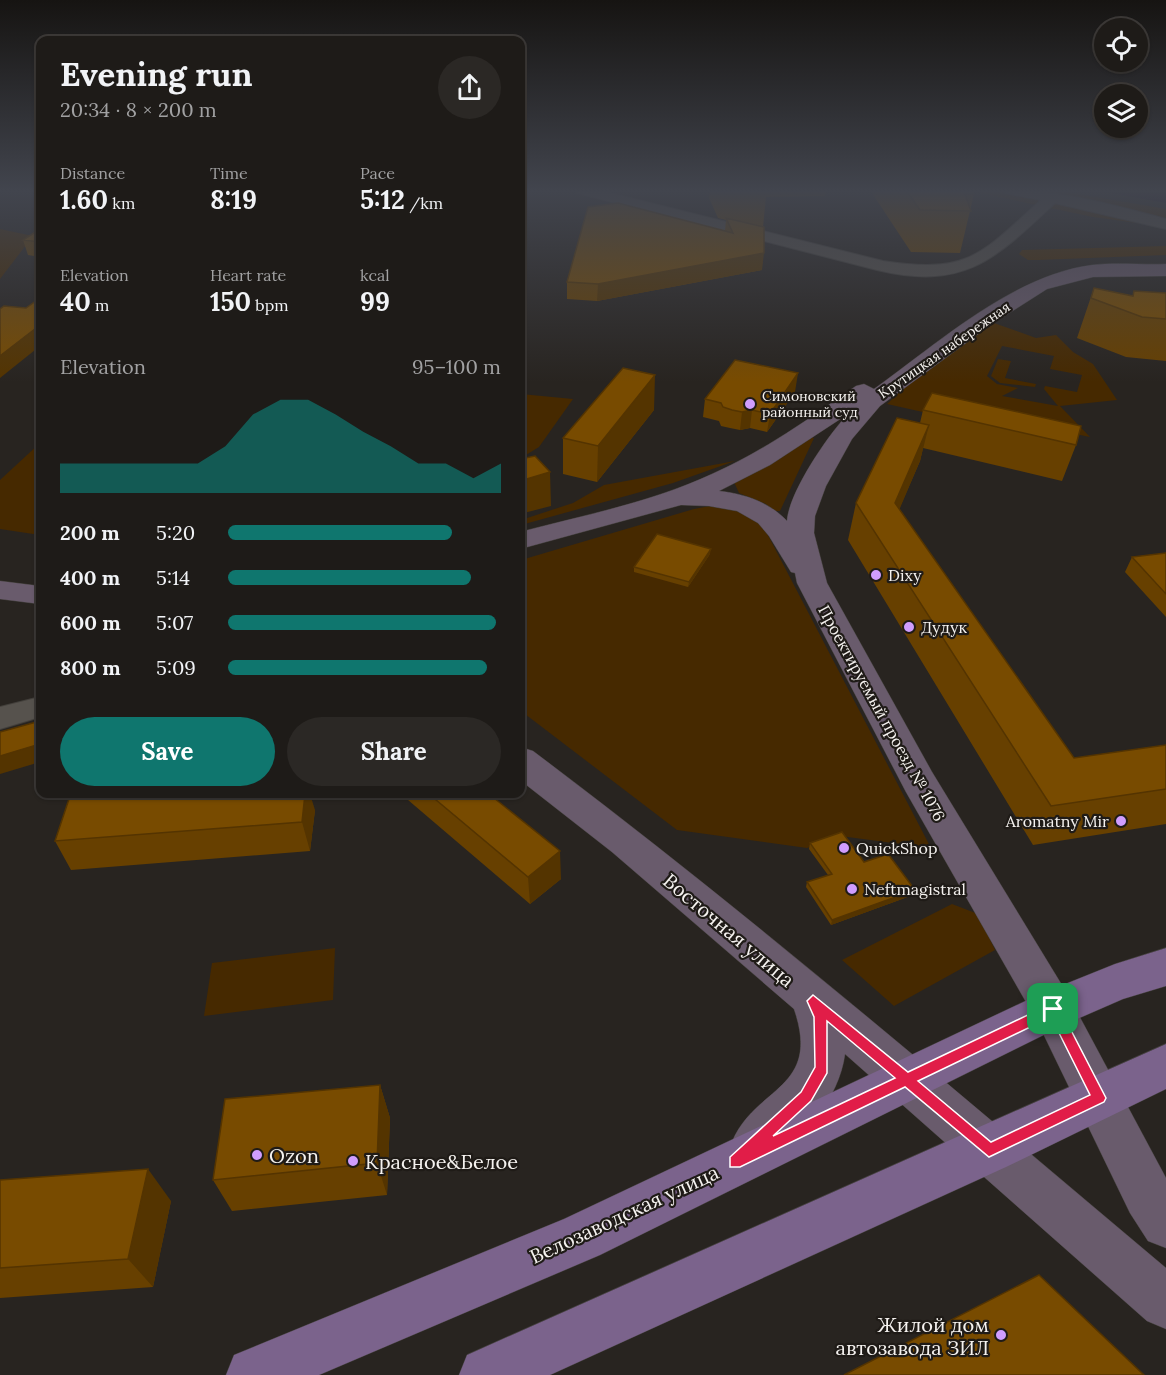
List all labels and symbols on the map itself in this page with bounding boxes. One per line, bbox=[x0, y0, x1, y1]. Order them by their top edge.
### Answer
street label: Крутицкая набережная bbox=[875, 298, 1013, 402]
place label: Симоновский районный суд bbox=[762, 387, 858, 421]
marker: Симоновский районный суд bbox=[743, 397, 757, 411]
place label: Dixy bbox=[888, 565, 922, 585]
marker: Dixy bbox=[869, 568, 883, 582]
street label: Проектируемый проезд № 1076 bbox=[814, 602, 950, 824]
place label: Дудук bbox=[921, 617, 967, 637]
marker: Дудук bbox=[902, 620, 916, 634]
place label: Aromatny Mir bbox=[1005, 811, 1109, 831]
marker: Aromatny Mir bbox=[1114, 814, 1128, 828]
place label: QuickShop bbox=[856, 838, 937, 858]
marker: QuickShop bbox=[837, 841, 851, 855]
street label: Восточная улица bbox=[658, 868, 800, 992]
place label: Neftmagistral bbox=[864, 879, 966, 899]
marker: Neftmagistral bbox=[845, 882, 859, 896]
pin bbox=[1027, 983, 1078, 1034]
place label: Ozon bbox=[269, 1143, 319, 1168]
marker: Ozon bbox=[250, 1148, 264, 1162]
place label: Красное&Белое bbox=[365, 1149, 518, 1174]
marker: Красное&Белое bbox=[346, 1154, 360, 1168]
street label: Велозаводская улица bbox=[526, 1159, 722, 1269]
place label: Жилой дом автозавода ЗИЛ bbox=[836, 1312, 989, 1360]
marker: Жилой дом автозавода ЗИЛ bbox=[994, 1328, 1008, 1342]

